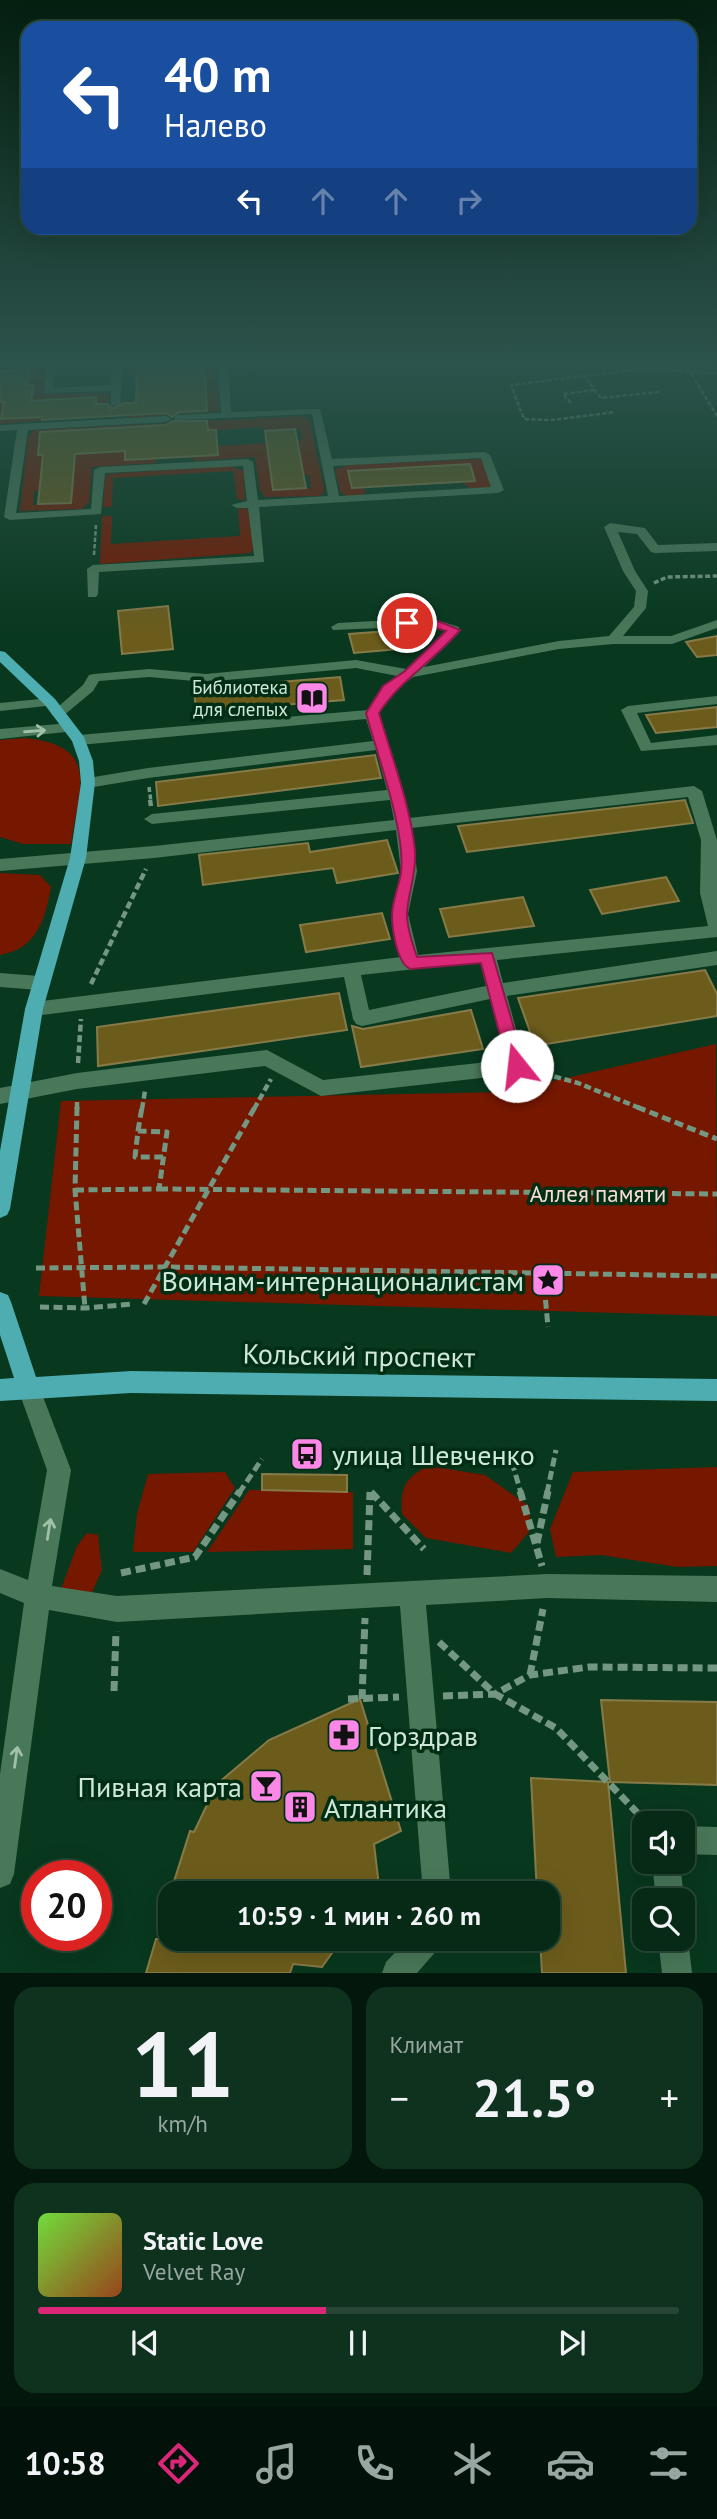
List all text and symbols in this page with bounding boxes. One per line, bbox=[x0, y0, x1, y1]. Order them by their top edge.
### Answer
text: 40 m bbox=[164, 42, 271, 106]
icon: left bbox=[49, 49, 140, 140]
text: Налево bbox=[164, 104, 267, 146]
icon: left bbox=[231, 182, 269, 220]
icon: ahead bbox=[304, 182, 342, 220]
icon: ahead bbox=[377, 182, 415, 220]
icon: right bbox=[450, 182, 488, 220]
pin bbox=[377, 593, 437, 653]
icon: arrive bbox=[388, 604, 426, 642]
place label: Библиотека для слепых bbox=[192, 675, 288, 721]
library icon: Библиотека для слепых bbox=[293, 679, 331, 717]
one-way arrow bbox=[23, 724, 46, 737]
position arrow bbox=[480, 1029, 554, 1103]
park label: Аллея памяти bbox=[530, 1179, 666, 1208]
place icon: Воинам-интернационалистам bbox=[529, 1261, 567, 1299]
place label: Воинам-интернационалистам bbox=[161, 1262, 524, 1299]
street label: Кольский проспект bbox=[242, 1334, 476, 1376]
bus stop icon: улица Шевченко bbox=[288, 1435, 326, 1473]
place label: улица Шевченко bbox=[332, 1436, 535, 1473]
one-way arrow bbox=[43, 1518, 56, 1541]
pharmacy icon: Горздрав bbox=[325, 1716, 363, 1754]
place label: Горздрав bbox=[368, 1717, 478, 1754]
one-way arrow bbox=[9, 1747, 22, 1769]
bar icon: Пивная карта bbox=[247, 1767, 285, 1805]
place label: Пивная карта bbox=[77, 1768, 242, 1805]
building icon: Атлантика bbox=[281, 1788, 319, 1826]
place label: Атлантика bbox=[324, 1789, 447, 1826]
map controls bbox=[632, 1811, 695, 1951]
button: sound bbox=[632, 1811, 695, 1874]
speed limit sign: 20 bbox=[21, 1860, 112, 1951]
button: search bbox=[632, 1888, 695, 1951]
text: 10:59 · 1 мин · 260 m bbox=[237, 1899, 481, 1932]
text: 11 bbox=[131, 2004, 234, 2122]
text: Климат bbox=[390, 2030, 463, 2059]
text: 21.5° bbox=[472, 2064, 596, 2131]
text: − bbox=[390, 2073, 409, 2122]
text: + bbox=[660, 2073, 679, 2122]
text: km/h bbox=[158, 2109, 208, 2138]
text: Static Love bbox=[143, 2224, 264, 2257]
text: Velvet Ray bbox=[143, 2257, 245, 2286]
icon: previous bbox=[126, 2324, 164, 2362]
icon: pause bbox=[339, 2324, 377, 2362]
icon: next bbox=[553, 2324, 591, 2362]
icon: directions bbox=[154, 2439, 203, 2488]
icon: music bbox=[252, 2439, 301, 2488]
icon: phone bbox=[350, 2439, 399, 2488]
icon: climate bbox=[448, 2439, 497, 2488]
icon: car bbox=[546, 2439, 595, 2488]
icon: filters bbox=[644, 2439, 693, 2488]
text: 10:58 bbox=[24, 2442, 106, 2484]

